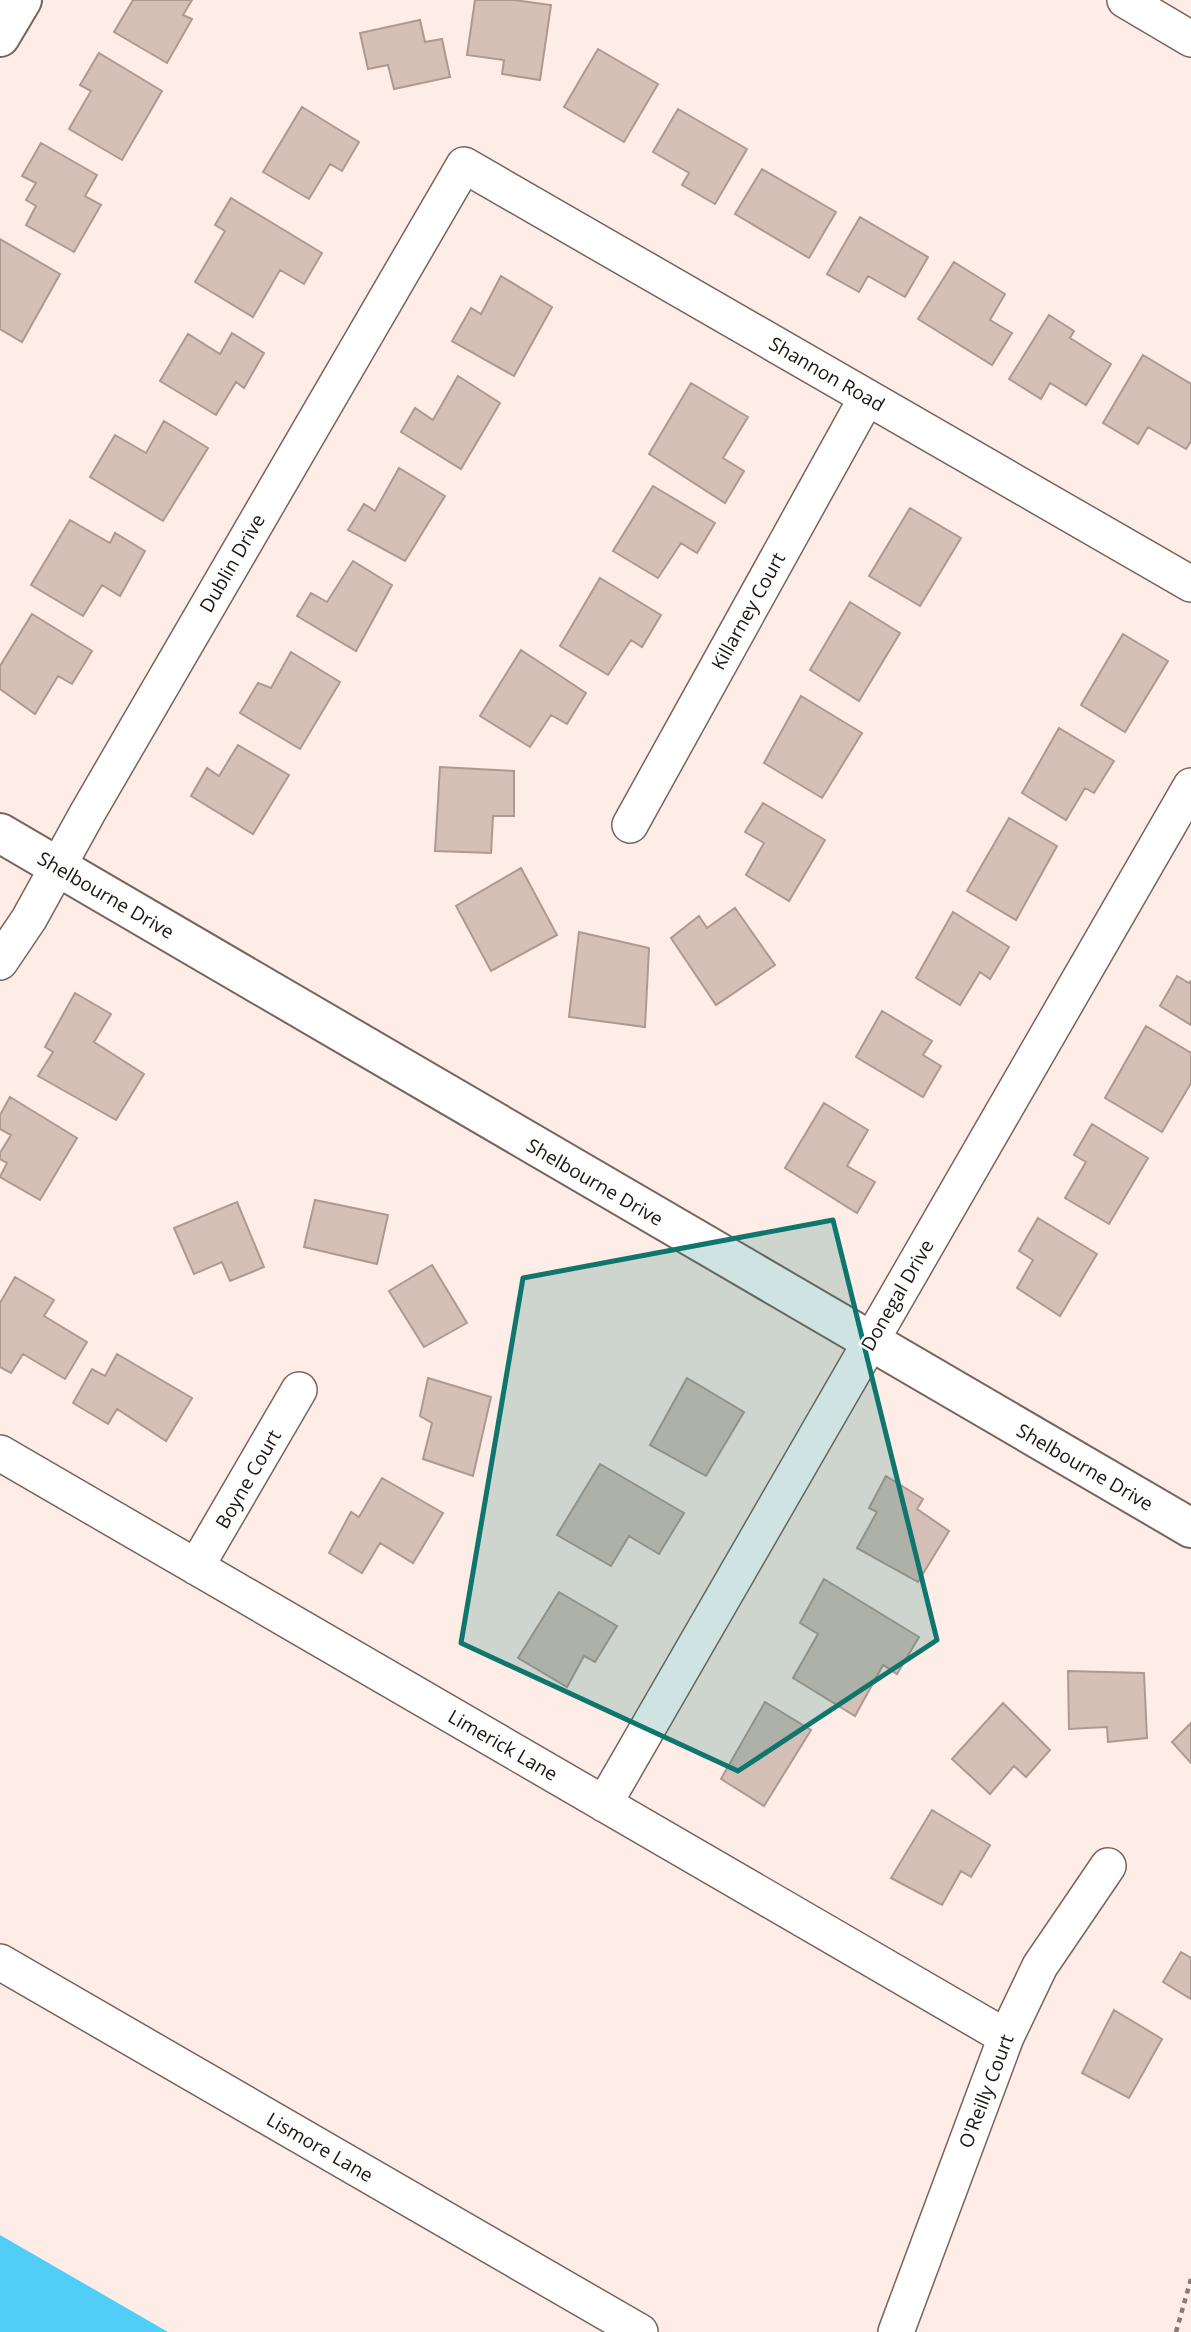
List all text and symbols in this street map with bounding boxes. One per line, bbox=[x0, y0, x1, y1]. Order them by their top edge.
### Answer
street label: Shannon Road bbox=[765, 330, 889, 418]
street label: Dublin Drive bbox=[193, 509, 271, 617]
street label: Killarney Court bbox=[705, 547, 791, 674]
street label: Shelbourne Drive bbox=[33, 845, 179, 945]
street label: Shelbourne Drive bbox=[522, 1132, 668, 1232]
street label: Donegal Drive bbox=[855, 1235, 939, 1355]
street label: Shelbourne Drive bbox=[1012, 1417, 1158, 1517]
street label: Boyne Court bbox=[209, 1425, 287, 1533]
street label: Limerick Lane bbox=[444, 1703, 562, 1787]
street label: O'Reilly Court bbox=[952, 2030, 1020, 2152]
street label: Lismore Lane bbox=[262, 2106, 378, 2188]

